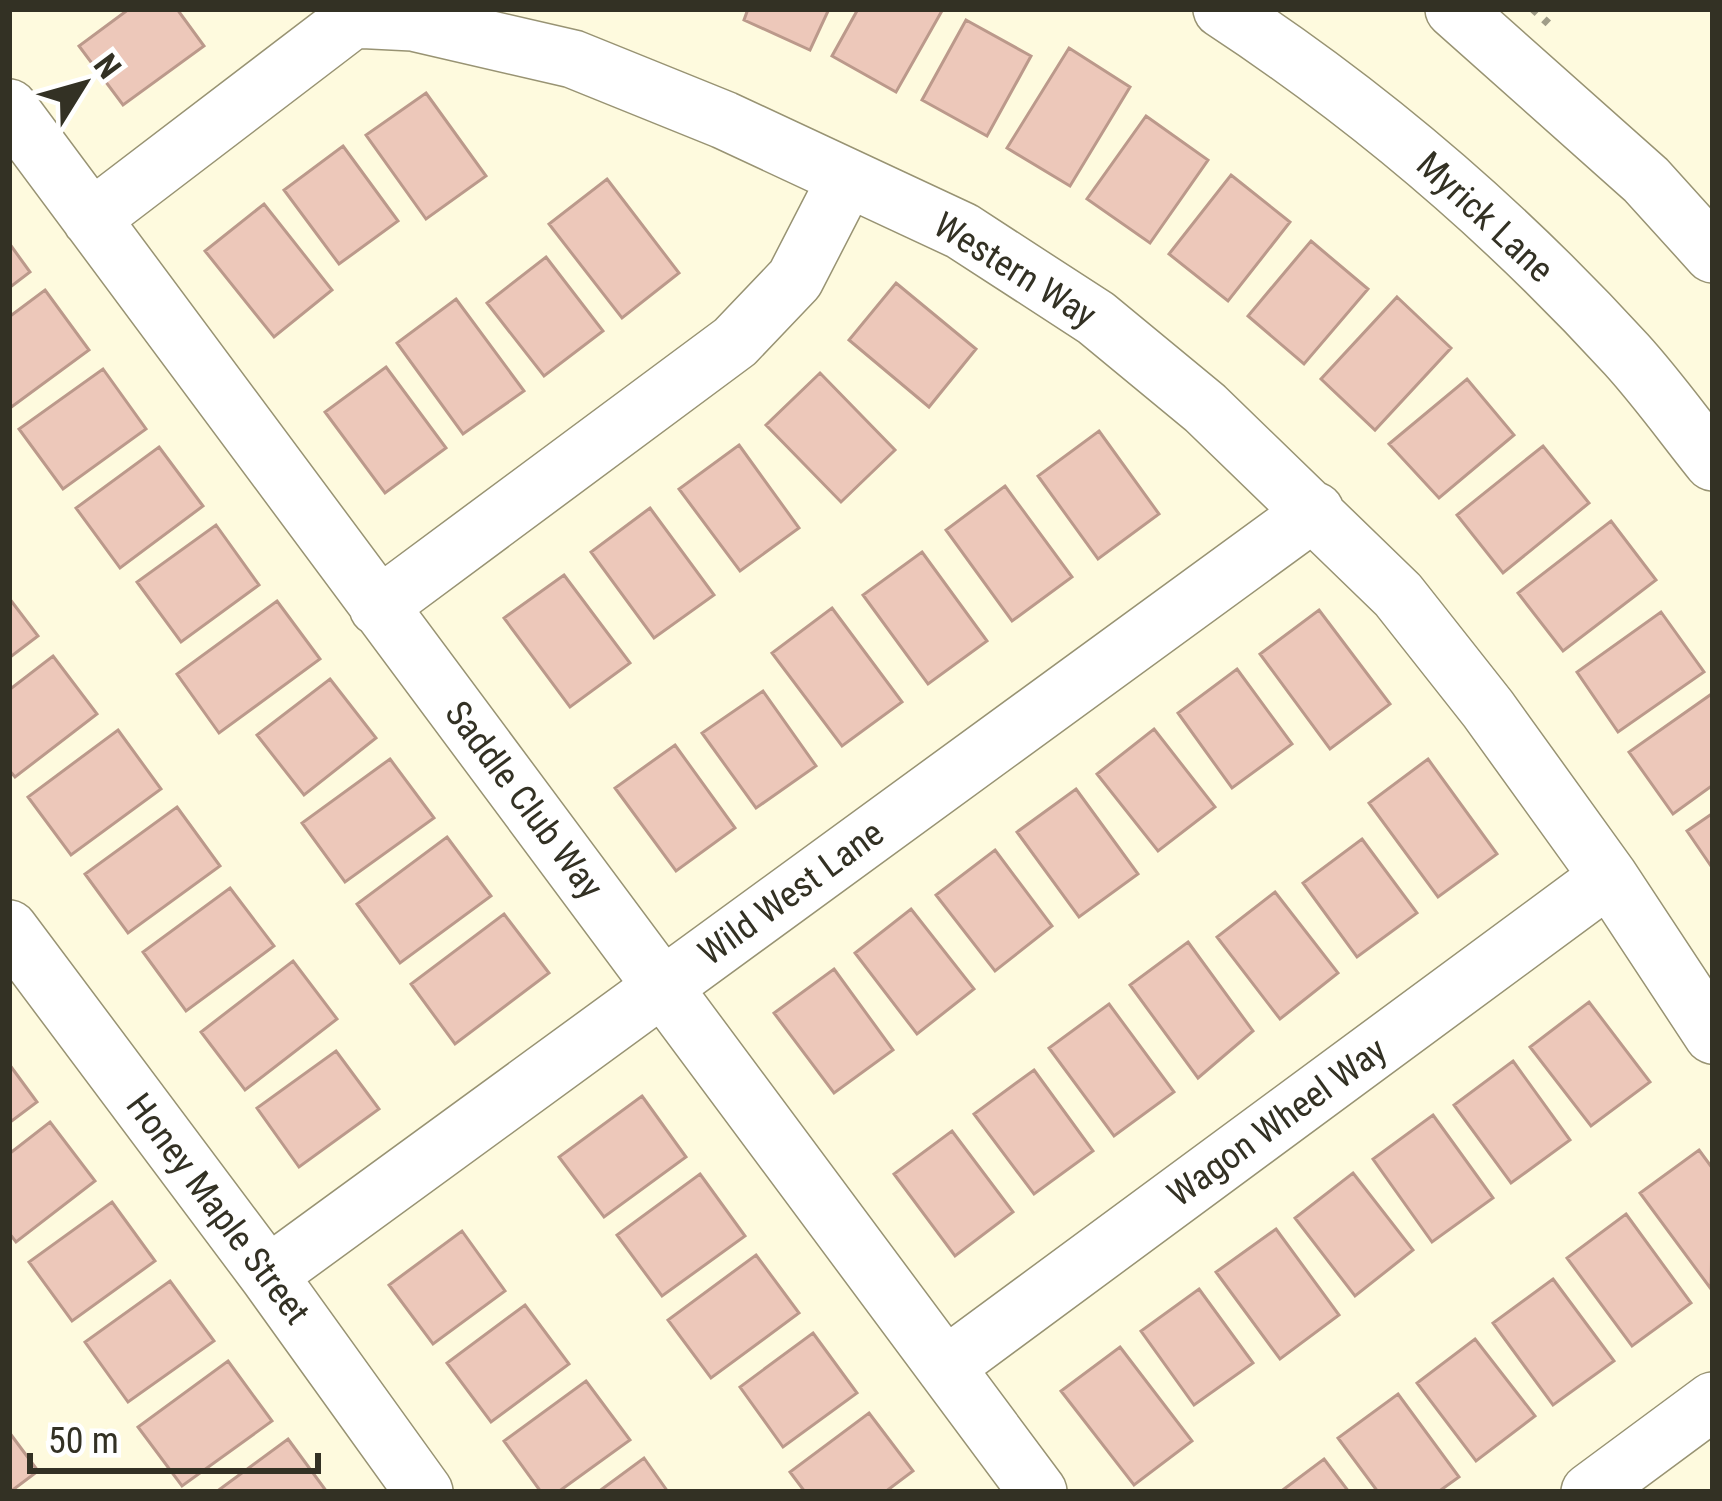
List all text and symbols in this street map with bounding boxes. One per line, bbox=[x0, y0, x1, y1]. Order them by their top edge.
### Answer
north arrow bbox=[24, 24, 144, 144]
text: N bbox=[86, 46, 129, 86]
street label: Myrick Lane bbox=[1408, 143, 1562, 291]
street label: Western Way bbox=[926, 204, 1104, 336]
street label: Saddle Club Way bbox=[436, 693, 612, 907]
street label: Wild West Lane bbox=[691, 812, 891, 974]
street label: Wagon Wheel Way bbox=[1160, 1029, 1394, 1215]
street label: Honey Maple Street bbox=[118, 1085, 318, 1333]
scale bar bbox=[30, 1399, 318, 1473]
text: 50 m bbox=[48, 1420, 119, 1462]

